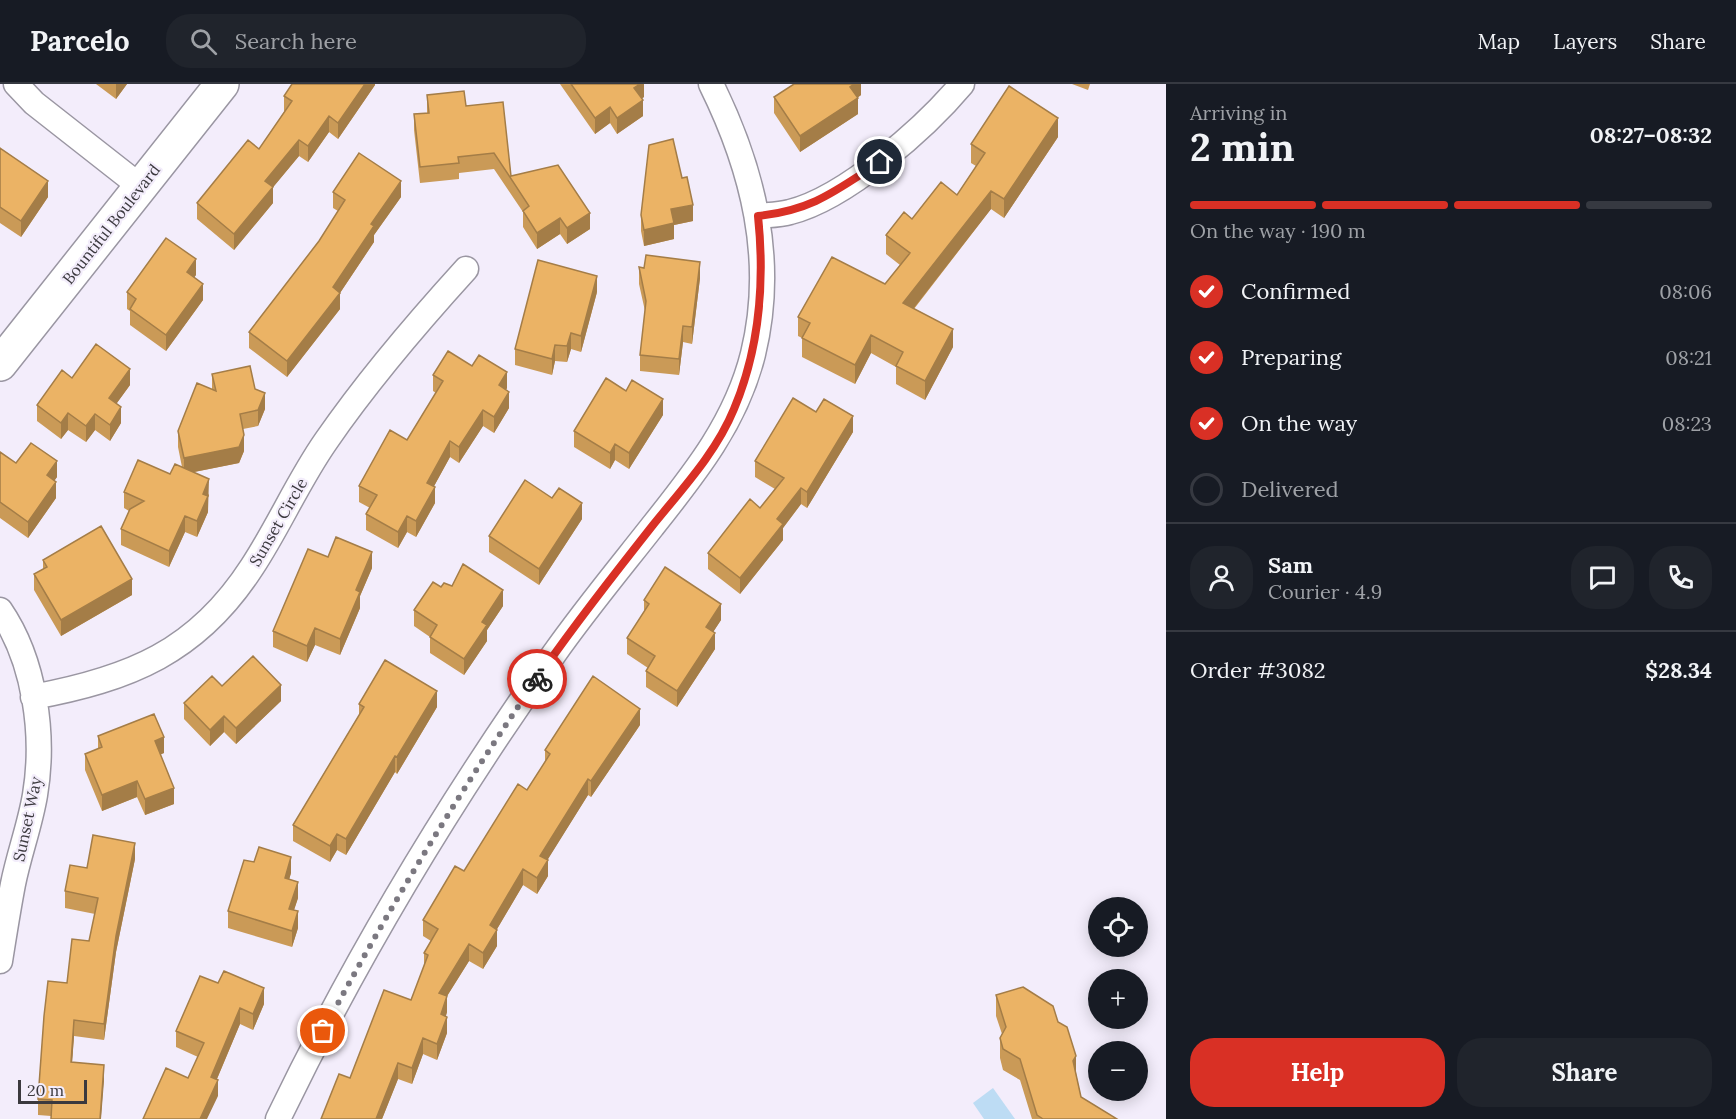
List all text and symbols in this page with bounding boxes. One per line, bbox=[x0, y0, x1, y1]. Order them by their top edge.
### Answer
search box bbox=[166, 14, 586, 68]
text: Parcelo bbox=[30, 23, 130, 59]
icon: search bbox=[187, 25, 220, 58]
text: Search here bbox=[235, 27, 357, 55]
text: Map bbox=[1477, 28, 1520, 55]
text: Layers bbox=[1553, 28, 1617, 55]
text: Share bbox=[1650, 28, 1706, 55]
text: Arriving in bbox=[1190, 100, 1287, 125]
text: 08:27–08:32 bbox=[1590, 121, 1712, 149]
text: 2 min bbox=[1190, 122, 1295, 172]
pin bbox=[854, 136, 905, 187]
icon: home bbox=[863, 145, 896, 178]
street label: Bountiful Boulevard bbox=[58, 160, 164, 288]
text: On the way · 190 m bbox=[1190, 218, 1366, 243]
icon: check bbox=[1190, 275, 1223, 308]
text: Confirmed bbox=[1241, 277, 1350, 305]
text: 08:06 bbox=[1659, 279, 1712, 304]
icon: check bbox=[1190, 341, 1223, 374]
text: Preparing bbox=[1241, 343, 1341, 371]
text: 08:21 bbox=[1665, 345, 1712, 370]
icon: check bbox=[1190, 407, 1223, 440]
text: On the way bbox=[1241, 409, 1357, 437]
text: 08:23 bbox=[1662, 411, 1712, 436]
street label: Sunset Circle bbox=[245, 474, 311, 570]
text: Delivered bbox=[1241, 475, 1339, 503]
button: person bbox=[1190, 546, 1253, 609]
button: chat bbox=[1571, 546, 1634, 609]
button: phone bbox=[1649, 546, 1712, 609]
text: Sam bbox=[1268, 551, 1313, 579]
text: Courier · 4.9 bbox=[1268, 579, 1382, 604]
courier bbox=[507, 649, 567, 709]
text: Order #3082 bbox=[1190, 656, 1326, 684]
text: $28.34 bbox=[1645, 656, 1712, 684]
icon: bike bbox=[521, 663, 554, 696]
street label: Sunset Way bbox=[8, 774, 46, 863]
map controls bbox=[1088, 897, 1148, 1101]
button: locate bbox=[1088, 897, 1148, 957]
button: + bbox=[1088, 969, 1148, 1029]
pin bbox=[297, 1005, 348, 1056]
icon: bag bbox=[306, 1014, 339, 1047]
button: Help bbox=[1190, 1038, 1445, 1107]
button: Share bbox=[1457, 1038, 1712, 1107]
button: − bbox=[1088, 1041, 1148, 1101]
scale bar bbox=[18, 1077, 87, 1104]
text: 20 m bbox=[27, 1080, 64, 1100]

